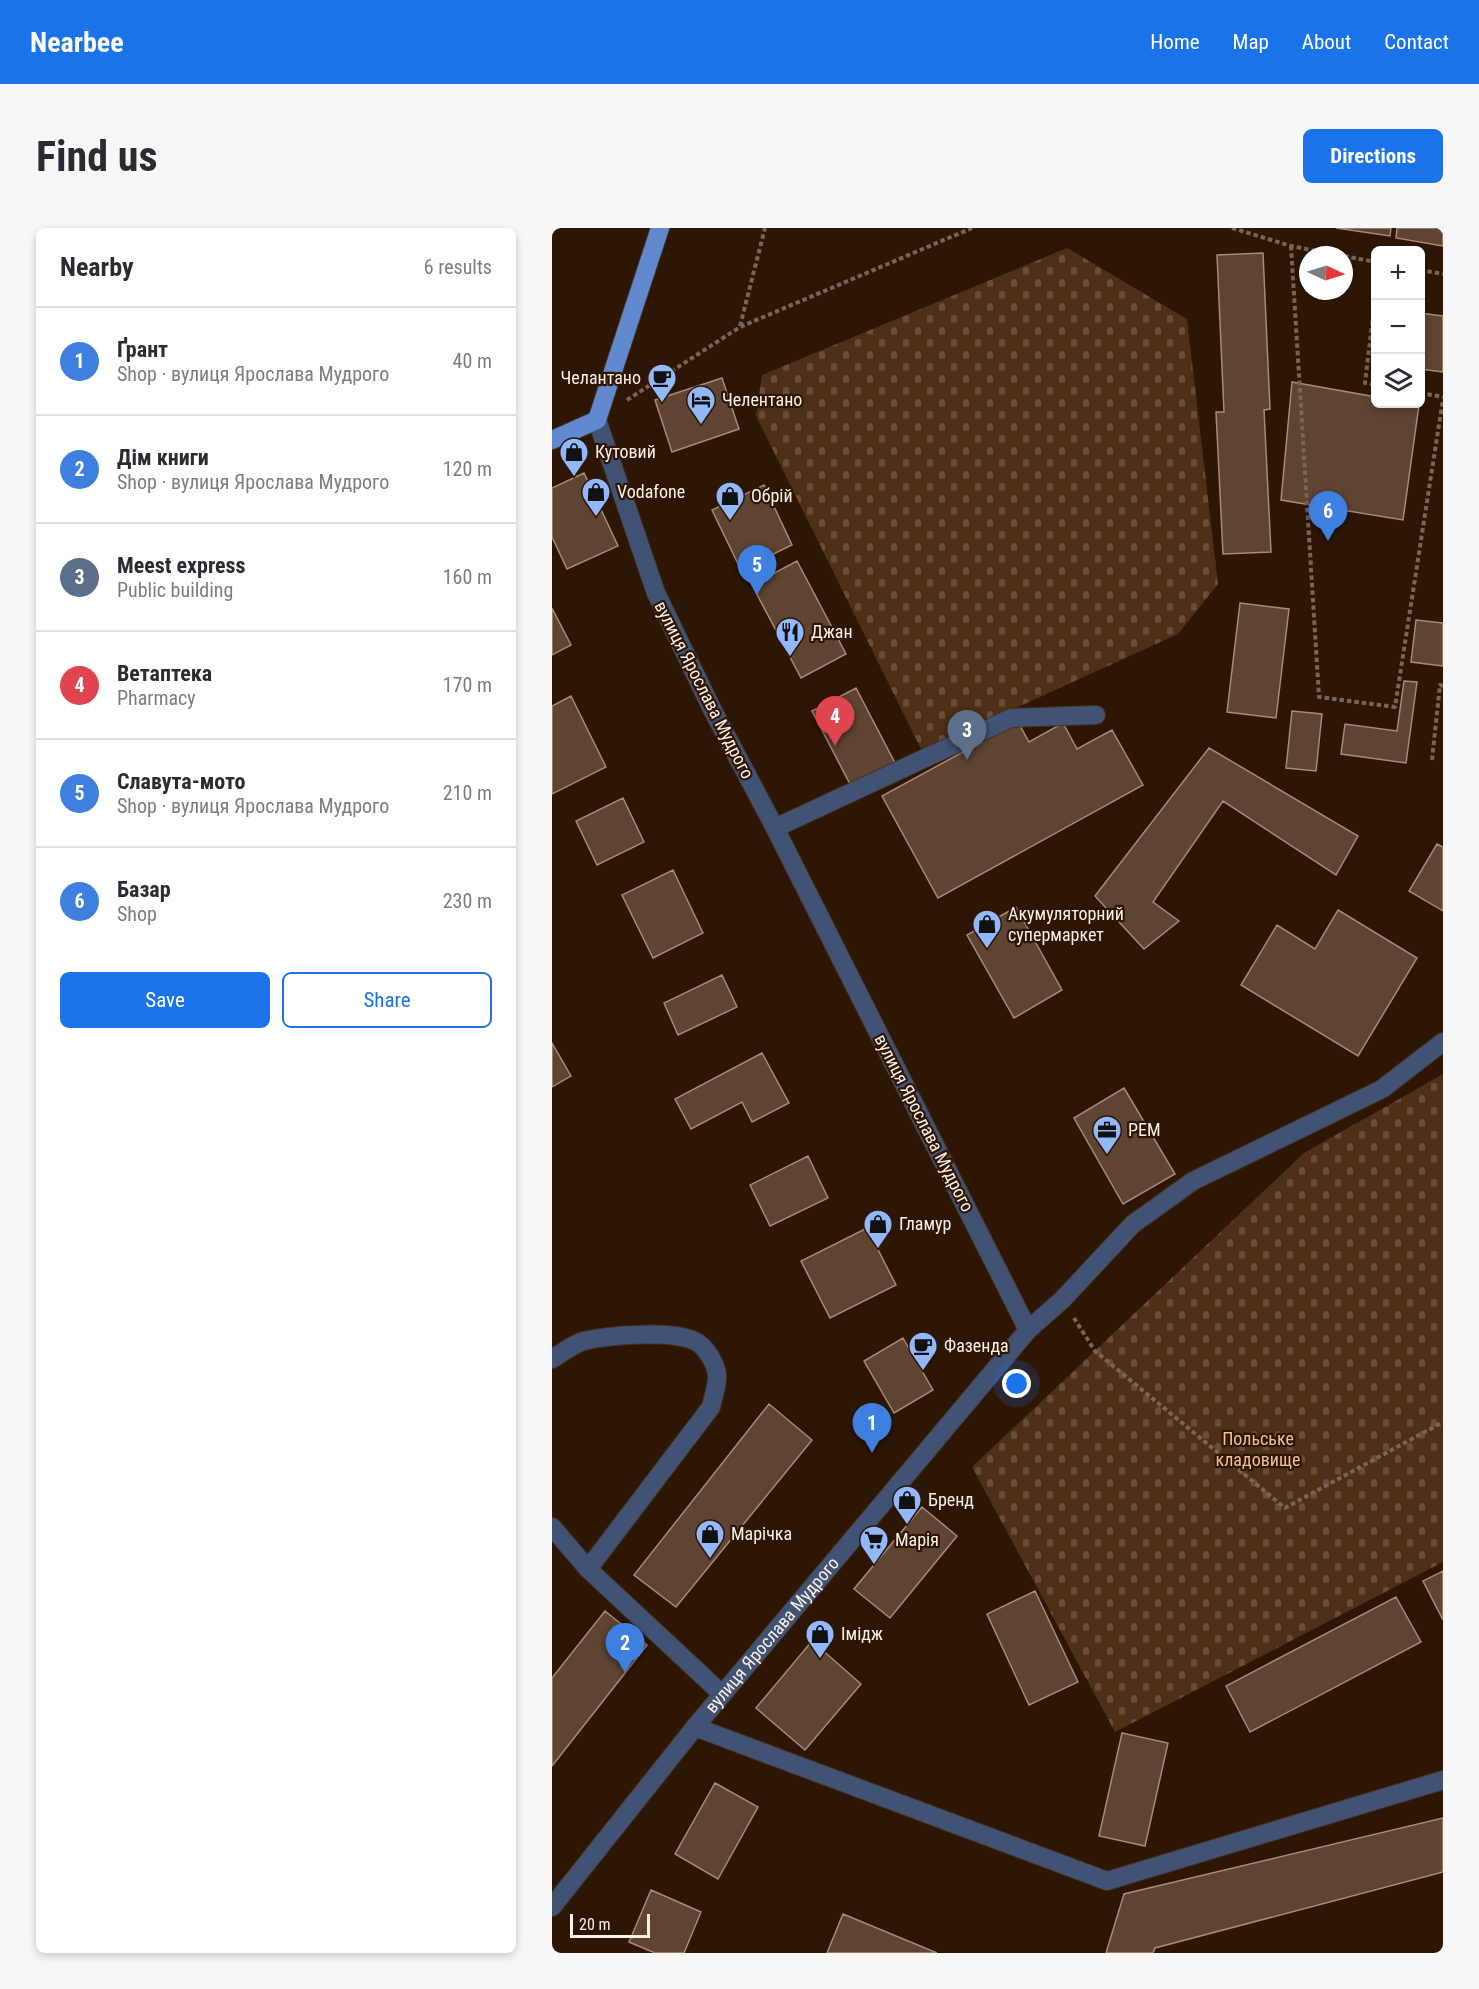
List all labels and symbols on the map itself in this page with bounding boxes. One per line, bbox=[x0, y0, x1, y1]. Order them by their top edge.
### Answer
north arrow bbox=[1299, 246, 1353, 300]
cafe icon: Челантано bbox=[646, 362, 678, 404]
place label: Челантано bbox=[560, 367, 641, 388]
hotel icon: Челентано bbox=[685, 384, 717, 426]
place label: Челентано bbox=[722, 389, 802, 410]
shop icon: Кутовий bbox=[558, 436, 590, 478]
place label: Кутовий bbox=[595, 441, 656, 462]
shop icon: Vodafone bbox=[580, 476, 612, 518]
shop icon: Обрій bbox=[714, 480, 746, 522]
place label: Vodafone bbox=[617, 481, 685, 502]
place label: Обрій bbox=[751, 485, 793, 506]
pin: 6 bbox=[1308, 492, 1348, 541]
pin: 5 bbox=[738, 546, 776, 595]
street label: вулиця Ярослава Мудрого bbox=[650, 597, 758, 782]
restaurant icon: Джан bbox=[774, 616, 806, 658]
place label: Джан bbox=[811, 621, 853, 642]
pin: 4 bbox=[816, 696, 854, 746]
pin: 3 bbox=[948, 710, 986, 760]
place label: Акумуляторний супермаркет bbox=[1008, 903, 1124, 945]
shop icon: Акумуляторний супермаркет bbox=[971, 908, 1003, 950]
street label: вулиця Ярослава Мудрого bbox=[870, 1030, 978, 1215]
office icon: РЕМ bbox=[1091, 1114, 1123, 1156]
place label: РЕМ bbox=[1128, 1119, 1161, 1140]
shop icon: Гламур bbox=[862, 1208, 894, 1250]
place label: Гламур bbox=[899, 1213, 952, 1234]
cafe icon: Фазенда bbox=[907, 1330, 939, 1372]
place label: Фазенда bbox=[944, 1335, 1009, 1356]
your location bbox=[1002, 1369, 1031, 1398]
pin: 1 bbox=[852, 1404, 892, 1453]
park label: Польське кладовище bbox=[1216, 1428, 1300, 1470]
shop icon: Бренд bbox=[891, 1484, 923, 1526]
place label: Бренд bbox=[928, 1489, 974, 1510]
shop icon: Марічка bbox=[694, 1518, 726, 1560]
place label: Марічка bbox=[731, 1523, 792, 1544]
supermarket icon: Марія bbox=[858, 1524, 890, 1566]
place label: Марія bbox=[895, 1529, 939, 1550]
street label: вулиця Ярослава Мудрого bbox=[701, 1553, 843, 1717]
shop icon: Імідж bbox=[804, 1618, 836, 1660]
place label: Імідж bbox=[841, 1623, 883, 1644]
pin: 2 bbox=[606, 1624, 644, 1673]
scale bar bbox=[570, 1911, 650, 1938]

